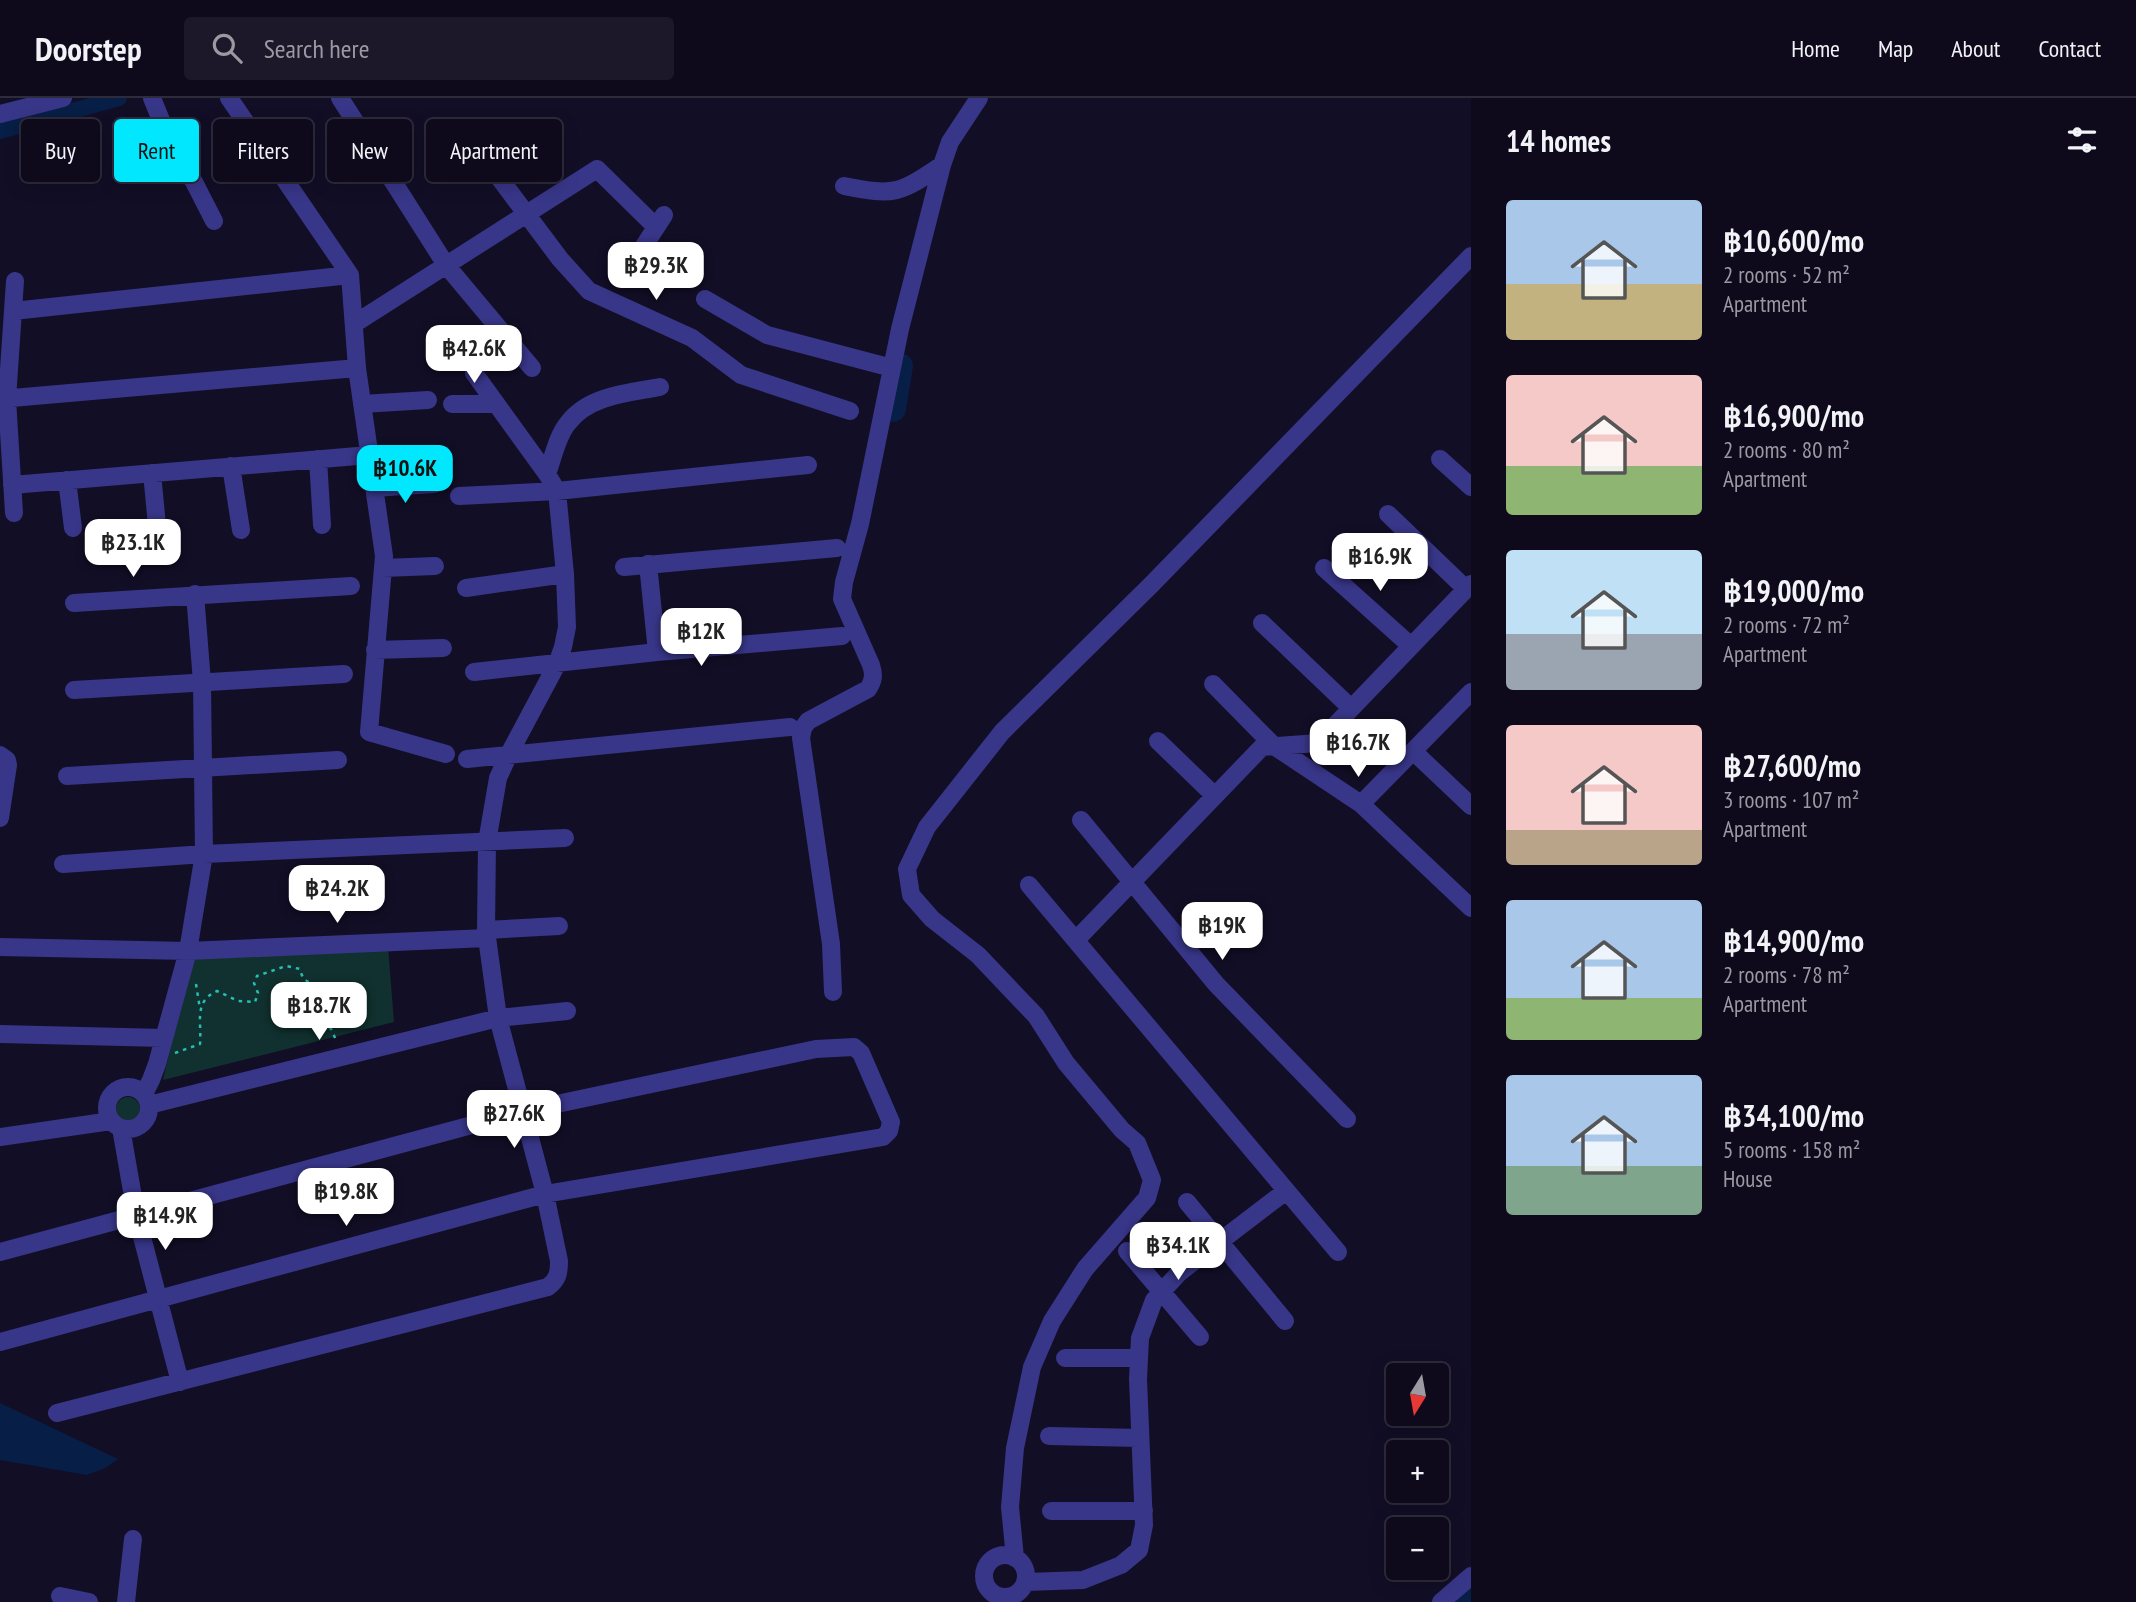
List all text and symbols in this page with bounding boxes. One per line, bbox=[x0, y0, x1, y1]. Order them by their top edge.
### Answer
search box bbox=[184, 17, 674, 80]
text: Doorstep bbox=[35, 27, 142, 70]
icon: search bbox=[208, 29, 246, 67]
text: Search here bbox=[264, 32, 369, 65]
text: Home bbox=[1791, 33, 1840, 64]
text: Map bbox=[1878, 33, 1913, 64]
text: About bbox=[1951, 33, 2000, 64]
text: Contact bbox=[2038, 33, 2101, 64]
chip: Buy bbox=[21, 119, 100, 182]
chip: Rent bbox=[114, 119, 199, 182]
chip: Filters bbox=[213, 119, 313, 182]
chip: New bbox=[327, 119, 412, 182]
chip: Apartment bbox=[426, 119, 562, 182]
text: 14 homes bbox=[1506, 121, 1611, 160]
icon: filters bbox=[2063, 121, 2101, 159]
text: ฿10,600/mo bbox=[1723, 221, 1864, 260]
icon: home bbox=[1562, 228, 1646, 312]
pin: ฿29.3K bbox=[599, 242, 713, 302]
text: ฿29.3K bbox=[624, 250, 688, 279]
text: 2 rooms · 52 m² bbox=[1723, 260, 1850, 289]
text: Apartment bbox=[1723, 289, 1807, 318]
pin: ฿42.6K bbox=[417, 326, 531, 385]
text: ฿42.6K bbox=[442, 333, 506, 362]
text: ฿16,900/mo bbox=[1723, 396, 1864, 435]
icon: home bbox=[1562, 403, 1646, 487]
text: 2 rooms · 80 m² bbox=[1723, 435, 1850, 464]
pin: ฿10.6K bbox=[348, 446, 462, 505]
text: ฿10.6K bbox=[373, 453, 437, 482]
text: Apartment bbox=[1723, 464, 1807, 493]
pin: ฿23.1K bbox=[76, 519, 190, 579]
text: ฿23.1K bbox=[101, 527, 165, 556]
pin: ฿16.9K bbox=[1323, 533, 1437, 593]
text: ฿16.9K bbox=[1348, 541, 1412, 570]
text: ฿19,000/mo bbox=[1723, 571, 1864, 610]
icon: home bbox=[1562, 578, 1646, 662]
pin: ฿12K bbox=[660, 608, 742, 668]
text: 2 rooms · 72 m² bbox=[1723, 610, 1850, 639]
text: ฿12K bbox=[677, 616, 725, 645]
text: Apartment bbox=[1723, 639, 1807, 668]
pin: ฿16.7K bbox=[1301, 720, 1415, 779]
text: ฿16.7K bbox=[1326, 727, 1390, 756]
text: ฿27,600/mo bbox=[1723, 746, 1861, 785]
icon: home bbox=[1562, 753, 1646, 837]
text: 3 rooms · 107 m² bbox=[1723, 785, 1859, 814]
text: Apartment bbox=[1723, 814, 1807, 843]
pin: ฿24.2K bbox=[280, 866, 394, 925]
text: ฿24.2K bbox=[305, 873, 369, 902]
pin: ฿19K bbox=[1181, 902, 1263, 962]
text: ฿19K bbox=[1198, 910, 1246, 939]
text: ฿14,900/mo bbox=[1723, 921, 1864, 960]
icon: home bbox=[1562, 928, 1646, 1012]
text: 2 rooms · 78 m² bbox=[1723, 960, 1850, 989]
pin: ฿18.7K bbox=[262, 982, 376, 1042]
text: Apartment bbox=[1723, 989, 1807, 1018]
text: ฿18.7K bbox=[287, 990, 351, 1019]
pin: ฿27.6K bbox=[457, 1090, 571, 1150]
text: ฿34,100/mo bbox=[1723, 1096, 1864, 1135]
text: ฿27.6K bbox=[483, 1098, 545, 1127]
icon: home bbox=[1562, 1103, 1646, 1187]
text: 5 rooms · 158 m² bbox=[1723, 1135, 1860, 1164]
text: House bbox=[1723, 1164, 1773, 1193]
pin: ฿19.8K bbox=[289, 1168, 403, 1228]
text: ฿19.8K bbox=[314, 1176, 378, 1205]
pin: ฿14.9K bbox=[108, 1192, 222, 1252]
text: ฿14.9K bbox=[133, 1200, 197, 1229]
pin: ฿34.1K bbox=[1121, 1222, 1235, 1282]
text: ฿34.1K bbox=[1146, 1230, 1210, 1259]
north arrow bbox=[1386, 1363, 1449, 1426]
map controls bbox=[1386, 1363, 1449, 1580]
button: + bbox=[1386, 1440, 1449, 1503]
button: − bbox=[1386, 1517, 1449, 1580]

